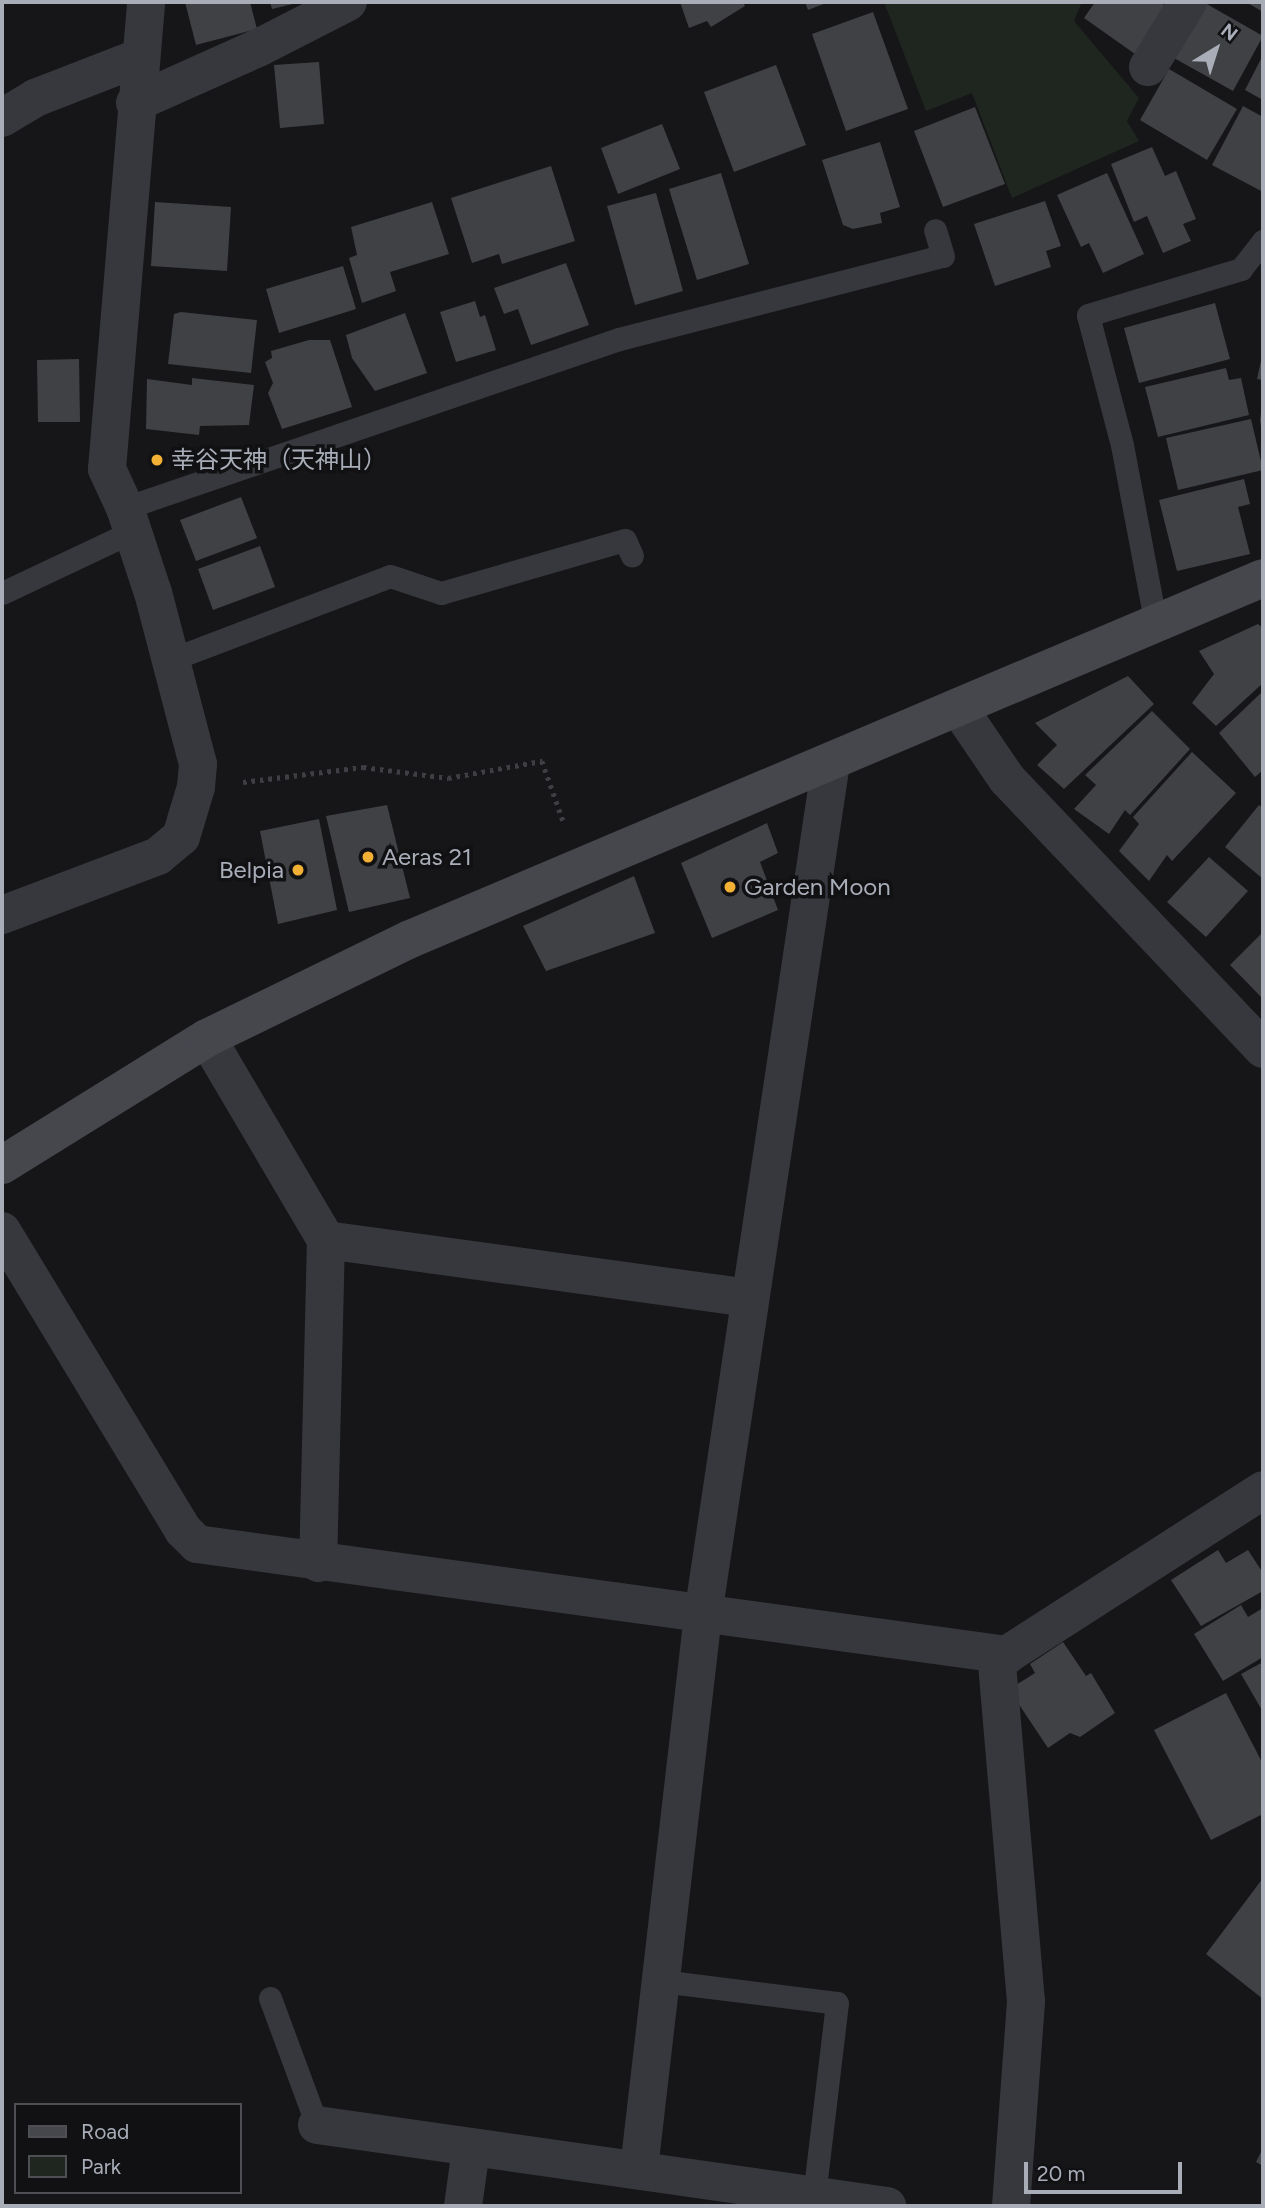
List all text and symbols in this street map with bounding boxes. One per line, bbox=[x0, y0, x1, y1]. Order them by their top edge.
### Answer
north arrow bbox=[1181, 14, 1251, 84]
text: N bbox=[1216, 18, 1242, 46]
place label: 幸谷天神（天神山） bbox=[171, 446, 387, 474]
marker: 幸谷天神（天神山） bbox=[149, 452, 165, 468]
place label: Aeras 21 bbox=[382, 843, 472, 871]
marker: Aeras 21 bbox=[360, 849, 376, 865]
place label: Belpia bbox=[219, 856, 284, 884]
marker: Belpia bbox=[290, 862, 306, 878]
place label: Garden Moon bbox=[744, 873, 891, 901]
marker: Garden Moon bbox=[722, 879, 738, 895]
legend bbox=[14, 2103, 242, 2194]
text: Road bbox=[81, 2119, 129, 2144]
scale bar bbox=[1027, 2148, 1184, 2192]
text: Park bbox=[81, 2154, 121, 2179]
text: 20 m bbox=[1037, 2161, 1085, 2186]

